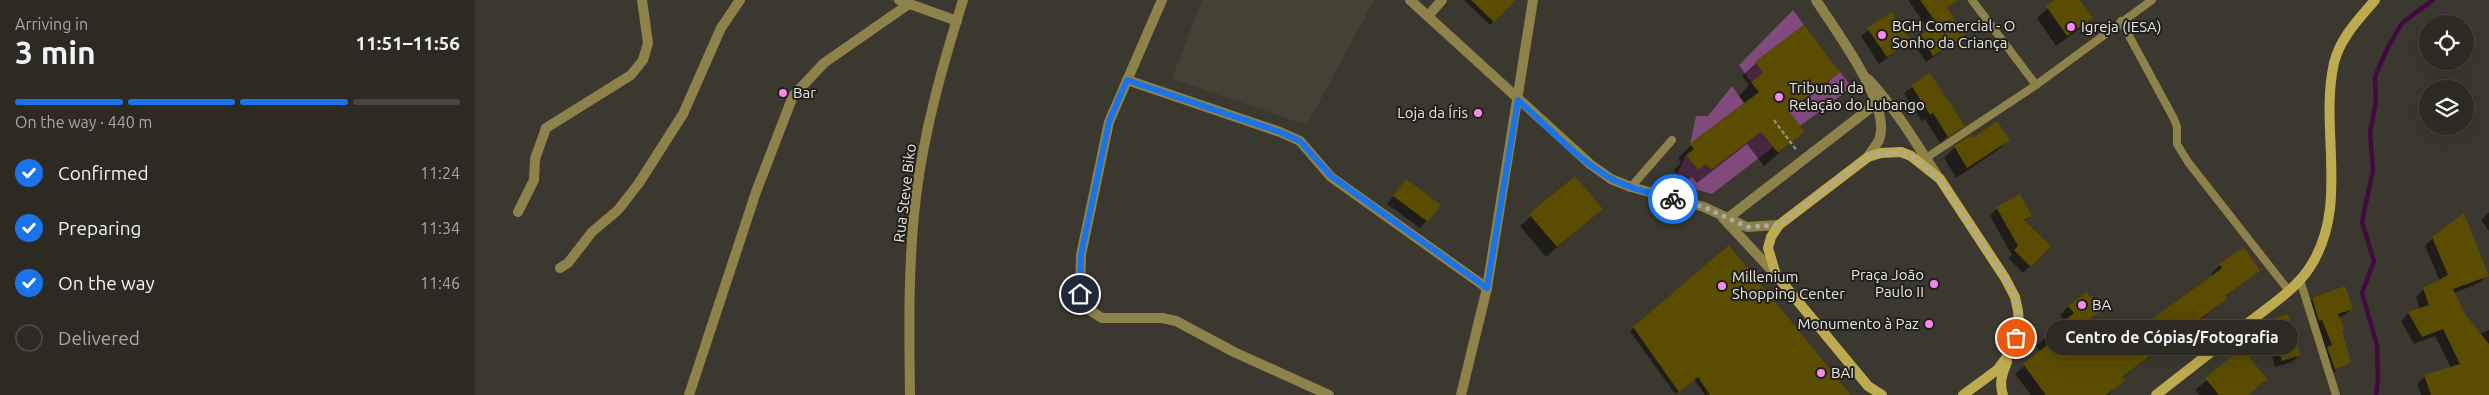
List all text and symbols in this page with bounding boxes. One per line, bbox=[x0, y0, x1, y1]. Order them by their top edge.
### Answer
text: Arriving in bbox=[15, 15, 88, 33]
map controls bbox=[2419, 15, 2474, 135]
button: locate bbox=[2419, 15, 2474, 70]
place label: BGH Comercial - O Sonho da Criança bbox=[1892, 17, 2015, 51]
place label: Igreja (IESA) bbox=[2081, 18, 2162, 35]
marker: Igreja (IESA) bbox=[2065, 21, 2077, 33]
marker: BGH Comercial - O Sonho da Criança bbox=[1876, 29, 1888, 41]
text: 11:51–11:56 bbox=[355, 32, 460, 54]
text: 3 min bbox=[15, 34, 96, 70]
place label: Tribunal da Relação do Lubango bbox=[1789, 79, 1925, 113]
button: layers bbox=[2419, 80, 2474, 135]
place label: Bar bbox=[793, 84, 816, 101]
marker: Bar bbox=[777, 87, 789, 99]
marker: Tribunal da Relação do Lubango bbox=[1773, 91, 1785, 103]
place label: Loja da Íris bbox=[1397, 104, 1468, 121]
marker: Loja da Íris bbox=[1472, 107, 1484, 119]
text: On the way · 440 m bbox=[15, 113, 152, 131]
street label: Rua Steve Biko bbox=[890, 143, 919, 243]
icon: check bbox=[15, 159, 43, 187]
text: Confirmed bbox=[58, 162, 149, 184]
text: 11:24 bbox=[420, 164, 460, 182]
courier bbox=[1648, 174, 1698, 224]
icon: bike bbox=[1659, 185, 1687, 213]
icon: check bbox=[15, 214, 43, 242]
text: Preparing bbox=[58, 217, 142, 239]
text: 11:34 bbox=[420, 219, 460, 237]
place label: Praça João Paulo II bbox=[1851, 266, 1924, 300]
place label: Millenium Shopping Center bbox=[1732, 268, 1845, 302]
icon: check bbox=[15, 269, 43, 297]
text: On the way bbox=[58, 272, 155, 294]
pin bbox=[1059, 273, 1101, 315]
text: 11:46 bbox=[420, 274, 460, 292]
marker: Praça João Paulo II bbox=[1928, 278, 1940, 290]
icon: home bbox=[1066, 280, 1094, 308]
marker: Millenium Shopping Center bbox=[1716, 280, 1728, 292]
place label: BA bbox=[2092, 296, 2112, 313]
marker: BA bbox=[2076, 299, 2088, 311]
place label: Monumento à Paz bbox=[1798, 315, 1919, 332]
pin bbox=[1995, 317, 2037, 359]
marker: Monumento à Paz bbox=[1923, 318, 1935, 330]
callout: Centro de Cópias/Fotografia bbox=[2046, 320, 2299, 356]
icon: bag bbox=[2002, 324, 2030, 352]
text: Delivered bbox=[58, 327, 140, 349]
text: Centro de Cópias/Fotografia bbox=[2065, 328, 2279, 346]
place label: BAI bbox=[1831, 364, 1854, 381]
marker: BAI bbox=[1815, 367, 1827, 379]

